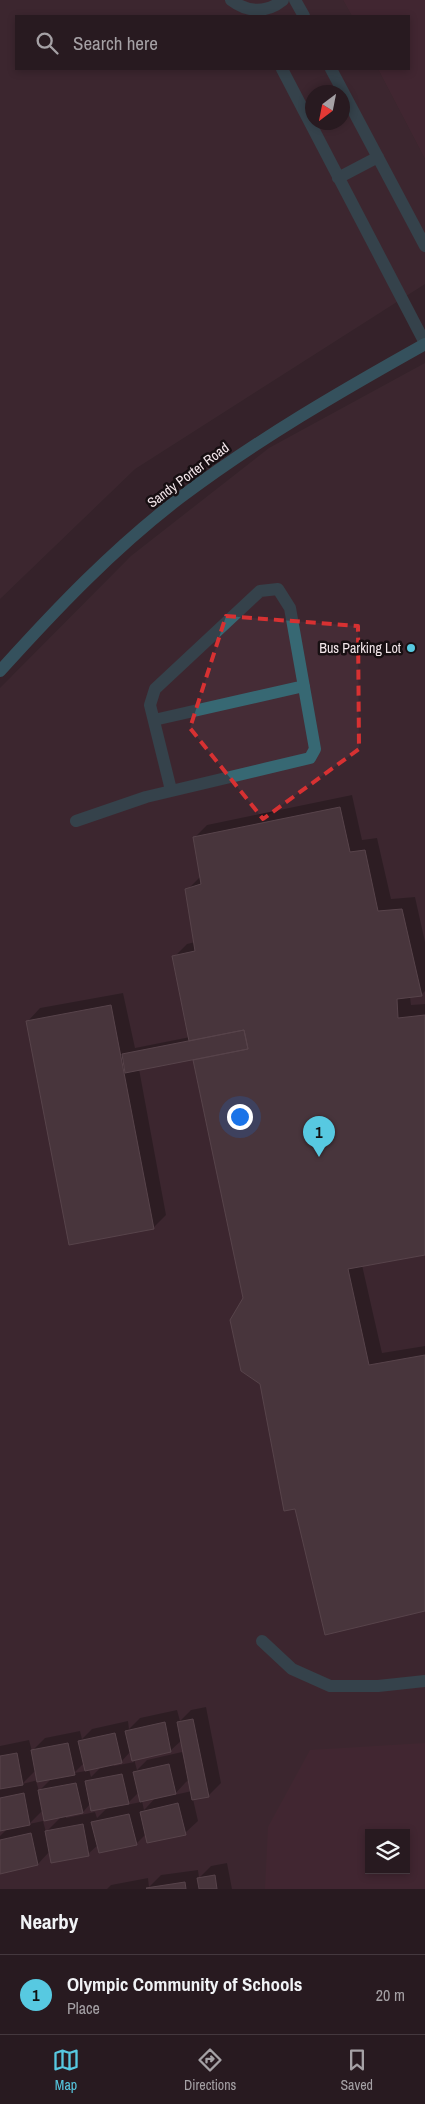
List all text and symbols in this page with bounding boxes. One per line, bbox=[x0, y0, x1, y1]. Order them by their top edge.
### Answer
search box bbox=[15, 15, 410, 70]
icon: search bbox=[33, 29, 61, 57]
text: Search here bbox=[73, 30, 158, 56]
north arrow bbox=[305, 85, 350, 130]
street label: Sandy Porter Road bbox=[144, 438, 232, 512]
place label: Bus Parking Lot bbox=[319, 639, 401, 657]
marker: Bus Parking Lot bbox=[405, 642, 417, 654]
your location bbox=[227, 1104, 253, 1130]
pin: 1 bbox=[303, 1116, 335, 1157]
map controls bbox=[365, 1829, 410, 1874]
button: layers bbox=[365, 1829, 410, 1874]
text: Nearby bbox=[20, 1907, 78, 1936]
text: Olympic Community of Schools bbox=[67, 1971, 303, 1997]
text: 1 bbox=[32, 1984, 40, 2006]
text: 20 m bbox=[376, 1984, 405, 2006]
text: Place bbox=[67, 1997, 100, 2019]
tab: Map bbox=[52, 2046, 80, 2094]
tab: Directions bbox=[184, 2046, 236, 2094]
tab: Saved bbox=[340, 2046, 373, 2094]

